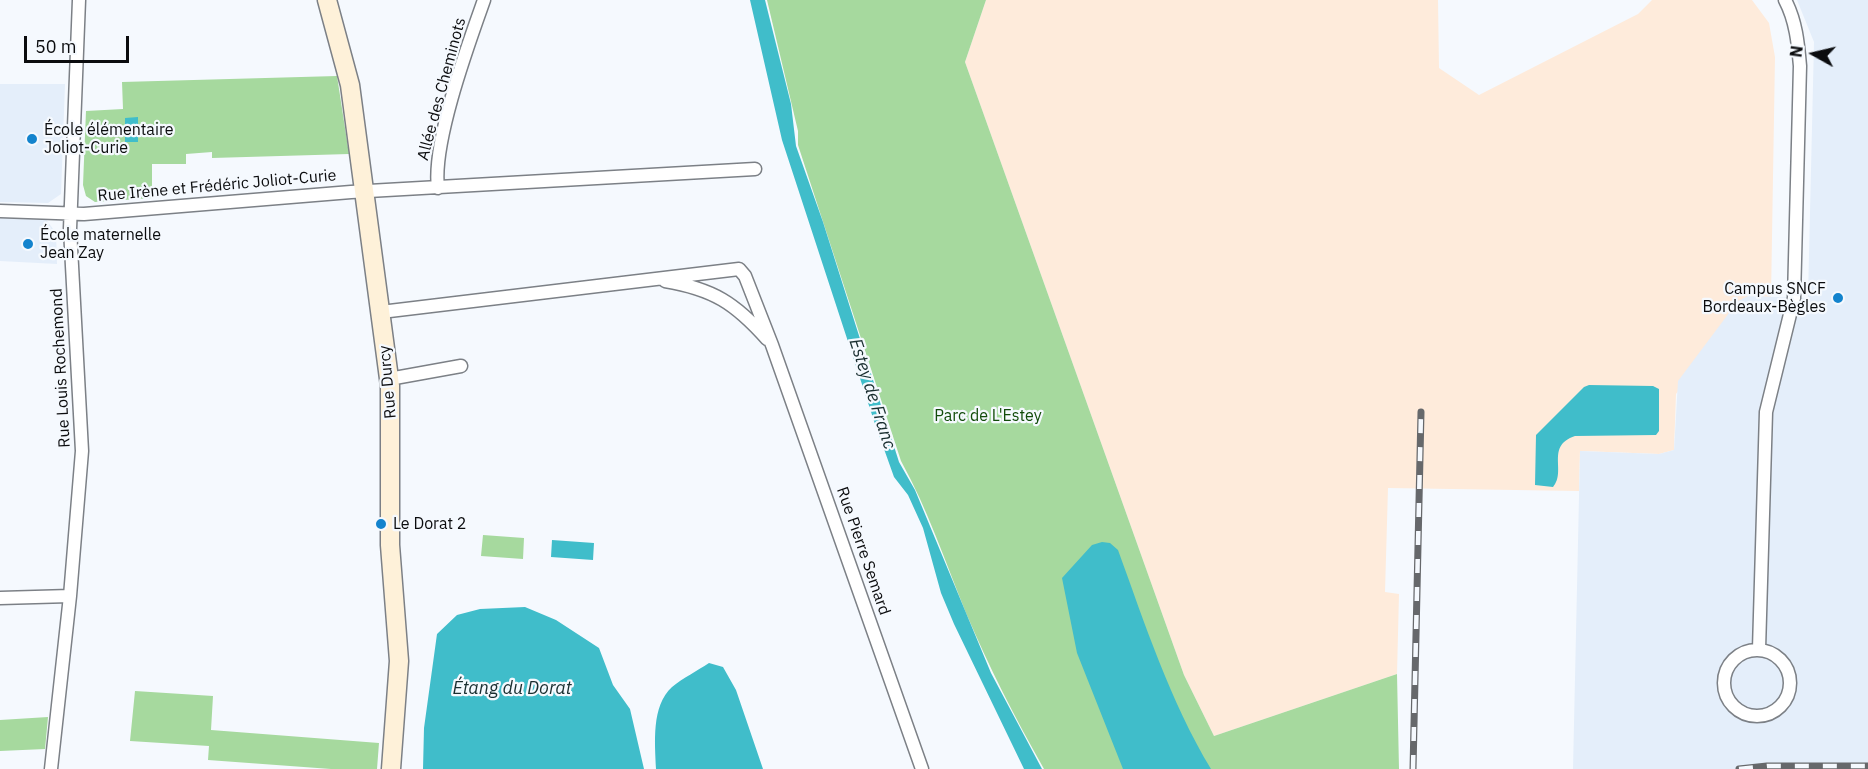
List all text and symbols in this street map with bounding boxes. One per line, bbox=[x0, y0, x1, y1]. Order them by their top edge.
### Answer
street label: Allée des Cheminots bbox=[414, 15, 470, 163]
scale bar bbox=[27, 24, 132, 62]
north arrow bbox=[1784, 24, 1844, 84]
text: 50 m bbox=[35, 35, 77, 58]
text: N bbox=[1785, 44, 1807, 59]
place label: École élémentaire Joliot-Curie bbox=[44, 120, 173, 158]
marker: École élémentaire Joliot-Curie bbox=[25, 132, 39, 146]
street label: Rue Irène et Frédéric Joliot-Curie bbox=[97, 166, 337, 206]
place label: École maternelle Jean Zay bbox=[40, 225, 161, 263]
marker: École maternelle Jean Zay bbox=[21, 237, 35, 251]
place label: Campus SNCF Bordeaux-Bègles bbox=[1703, 279, 1826, 317]
street label: Rue Louis Rochemond bbox=[47, 288, 75, 448]
marker: Campus SNCF Bordeaux-Bègles bbox=[1831, 291, 1845, 305]
water label: Estey de Franc bbox=[844, 336, 900, 452]
street label: Rue Durcy bbox=[375, 345, 401, 419]
park label: Parc de L'Estey bbox=[934, 406, 1042, 426]
street label: Rue Pierre Semard bbox=[832, 484, 894, 618]
place label: Le Dorat 2 bbox=[393, 514, 466, 534]
marker: Le Dorat 2 bbox=[374, 517, 388, 531]
water label: Étang du Dorat bbox=[452, 678, 572, 700]

